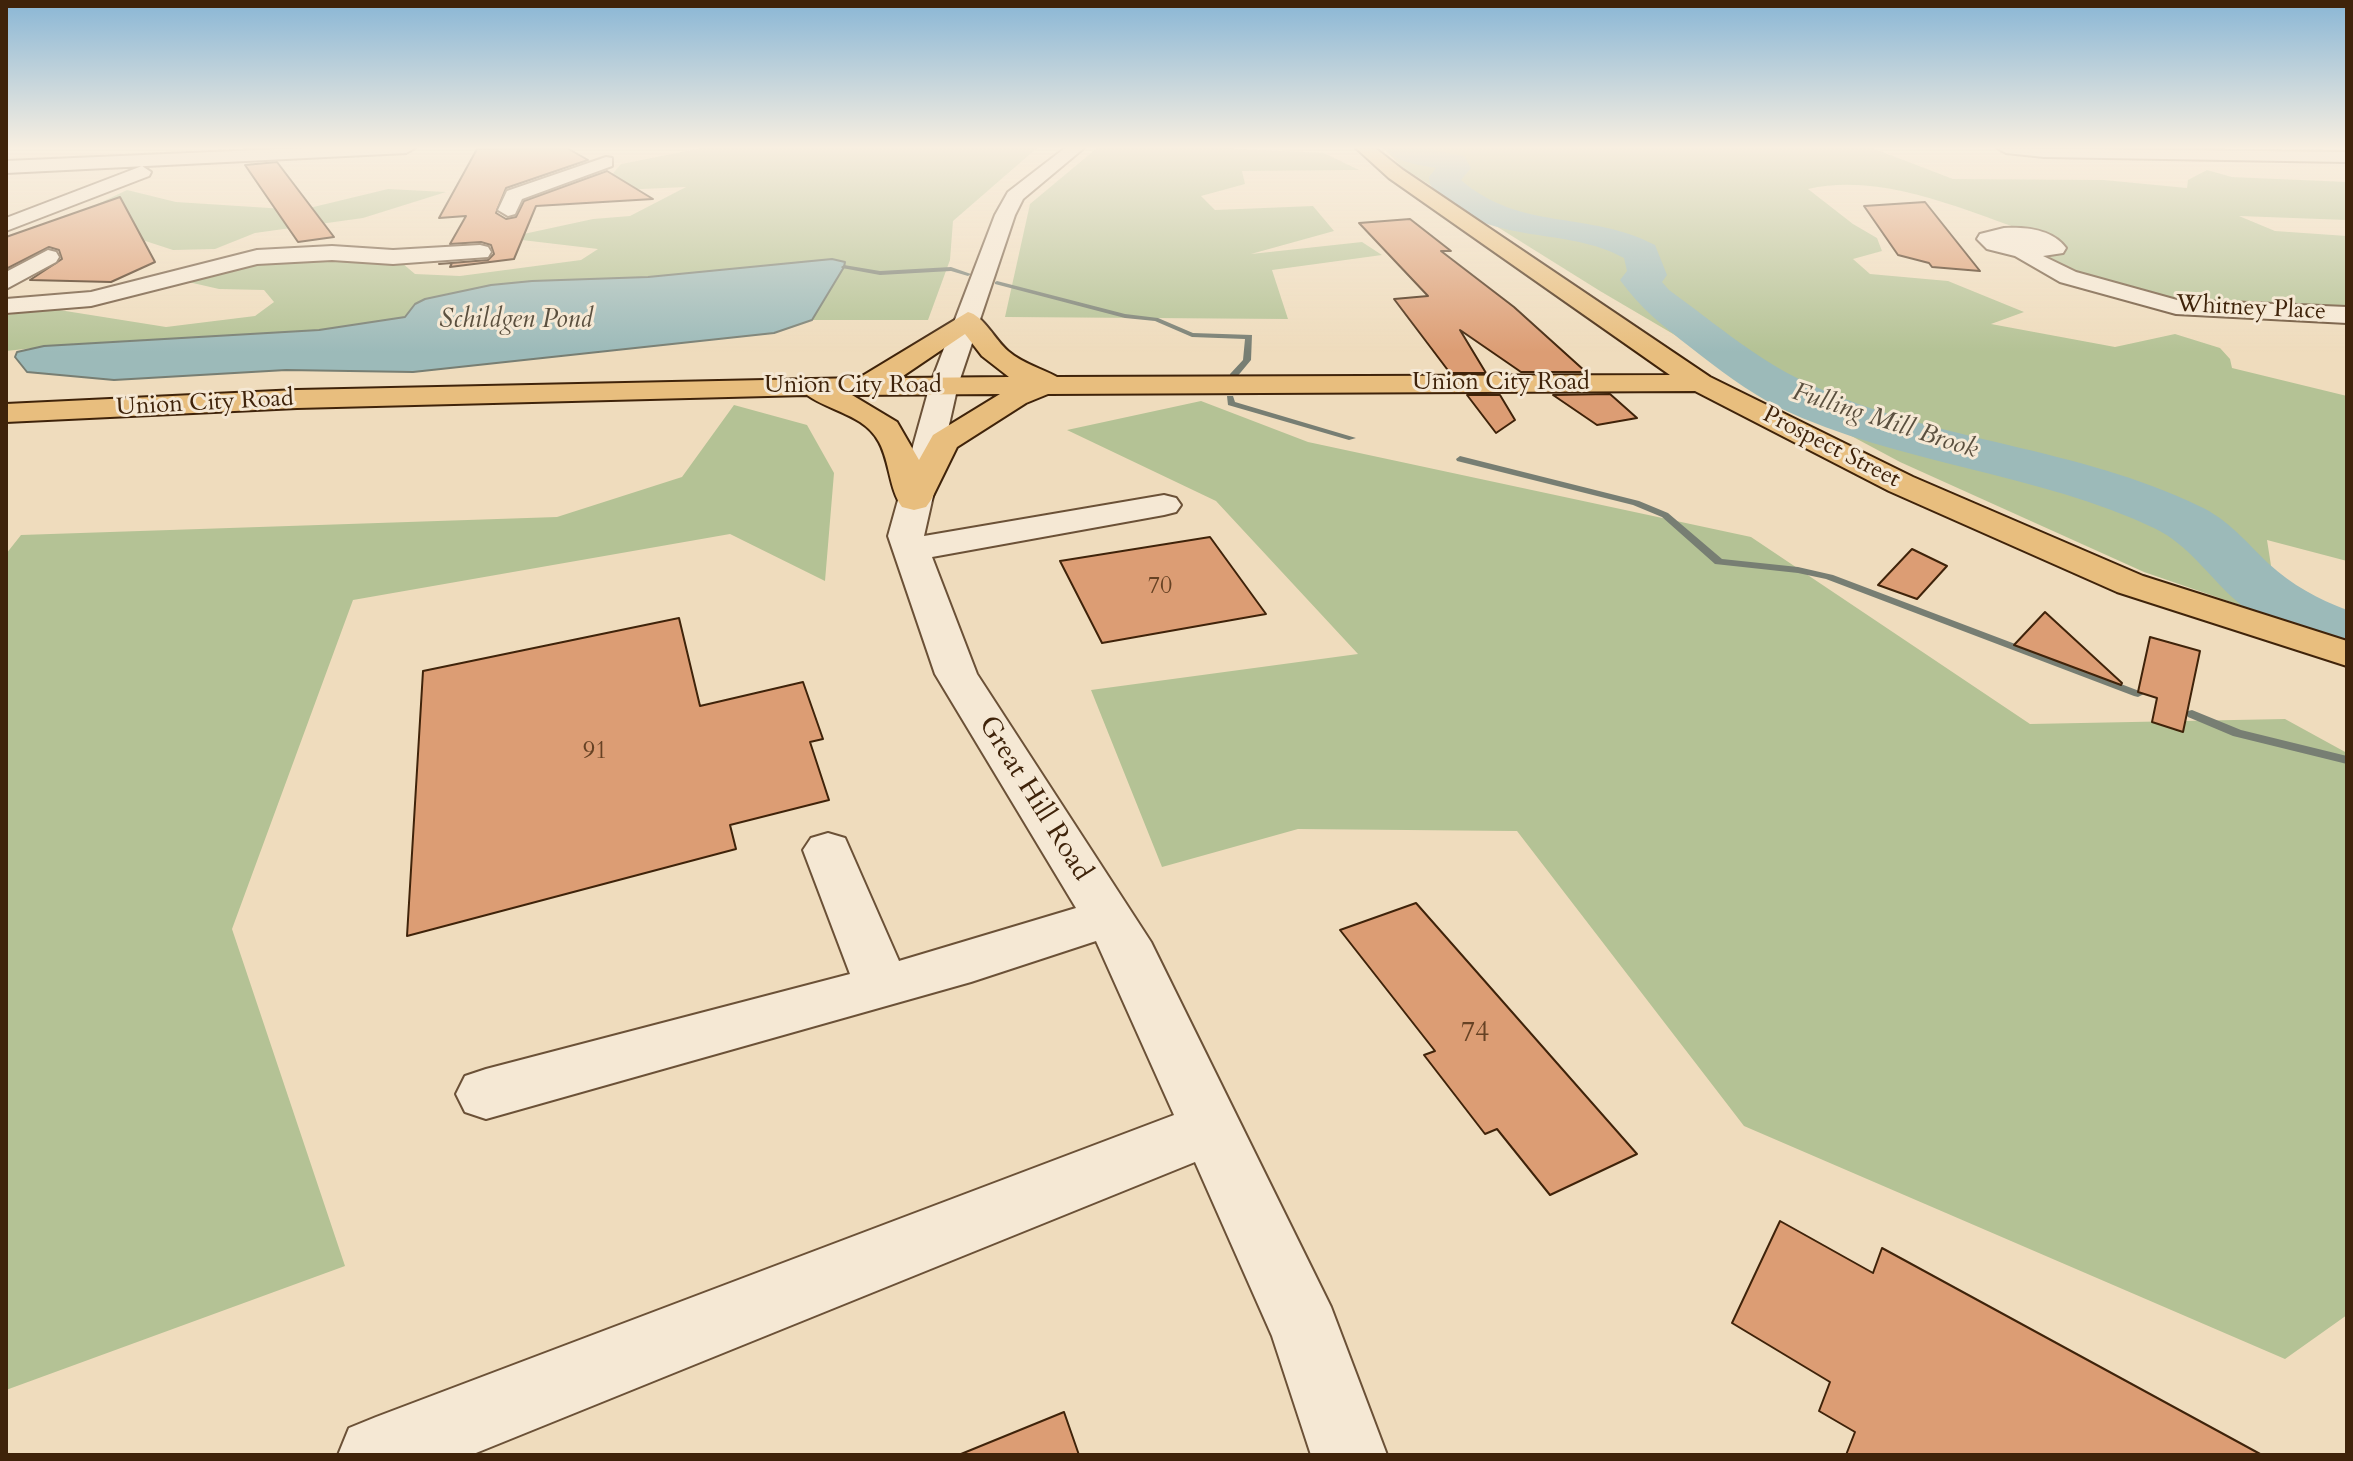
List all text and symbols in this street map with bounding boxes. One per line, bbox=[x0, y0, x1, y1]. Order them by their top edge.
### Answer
street label: Whitney Place bbox=[2175, 291, 2327, 327]
water label: Schildgen Pond bbox=[439, 305, 593, 337]
street label: Union City Road bbox=[1412, 369, 1590, 397]
street label: Union City Road bbox=[764, 372, 942, 400]
water label: Fulling Mill Brook bbox=[1788, 377, 1982, 467]
street label: Union City Road bbox=[116, 385, 294, 423]
street label: Prospect Street bbox=[1757, 401, 1905, 495]
house number: 70 bbox=[1148, 573, 1172, 601]
street label: Great Hill Road bbox=[970, 710, 1098, 888]
house number: 91 bbox=[583, 738, 607, 766]
house number: 74 bbox=[1461, 1018, 1489, 1052]

